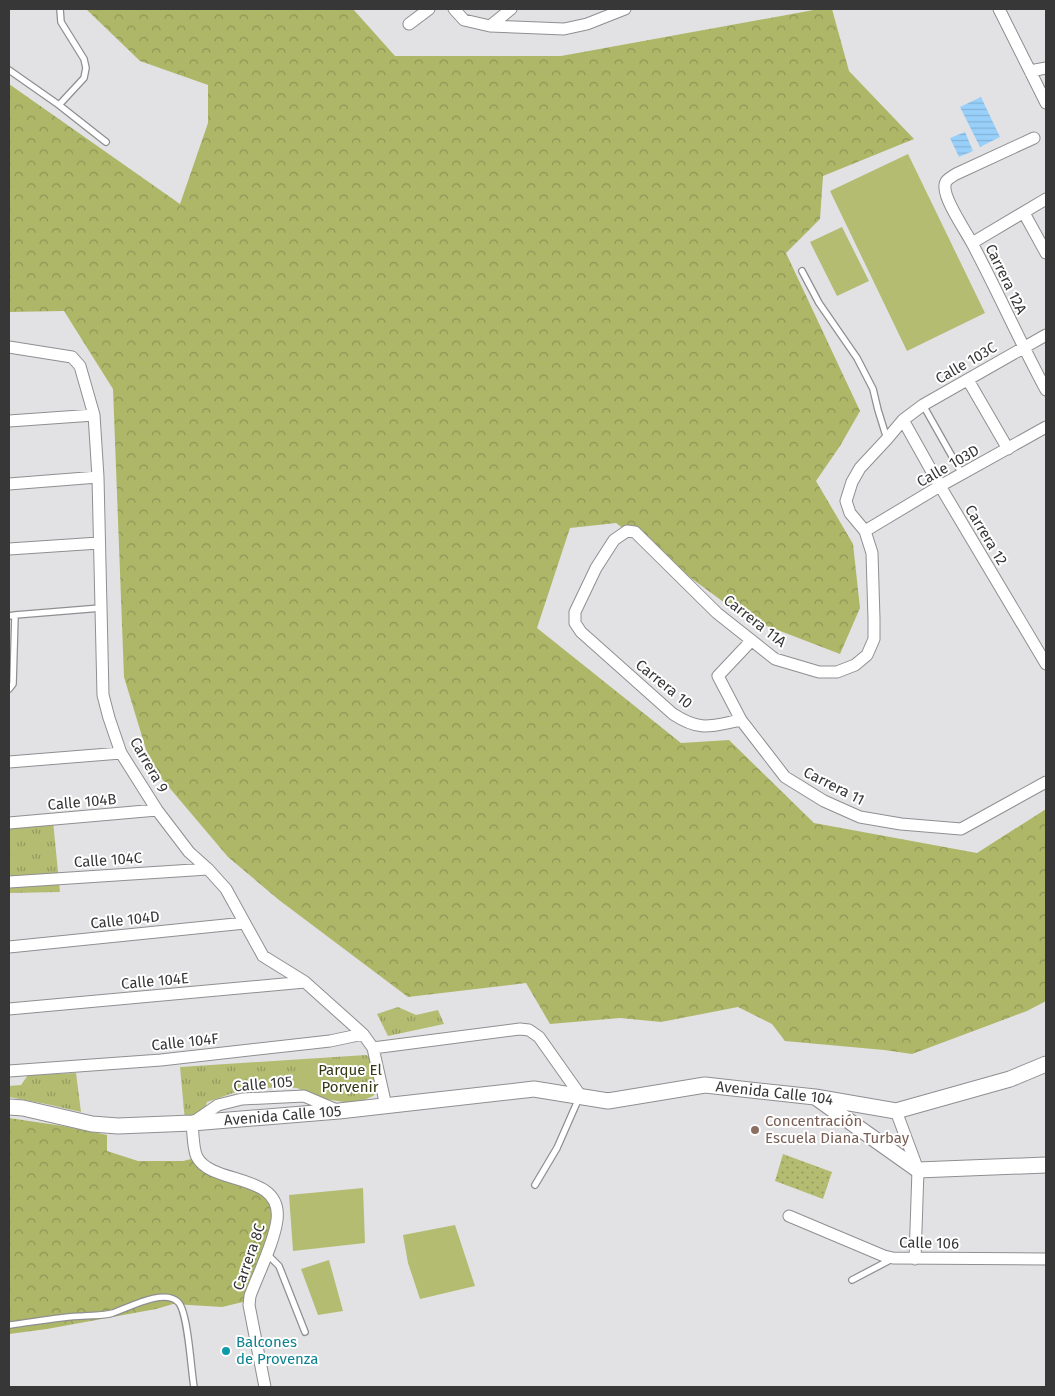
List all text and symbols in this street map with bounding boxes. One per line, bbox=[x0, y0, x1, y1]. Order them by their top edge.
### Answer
street label: Carrera 12A bbox=[981, 241, 1031, 317]
street label: Calle 103C bbox=[932, 338, 1000, 388]
street label: Calle 103D bbox=[914, 441, 982, 491]
street label: Carrera 12 bbox=[961, 502, 1011, 568]
street label: Carrera 11A bbox=[720, 591, 790, 651]
street label: Carrera 10 bbox=[632, 656, 696, 712]
street label: Carrera 9 bbox=[126, 734, 172, 796]
street label: Carrera 11 bbox=[801, 763, 867, 809]
street label: Calle 104B bbox=[47, 790, 117, 814]
street label: Calle 104C bbox=[73, 849, 143, 871]
street label: Calle 104D bbox=[89, 907, 161, 933]
street label: Calle 104E bbox=[120, 969, 190, 993]
street label: Calle 104F bbox=[151, 1030, 219, 1054]
park label: Parque El Porvenir bbox=[318, 1061, 382, 1096]
street label: Calle 105 bbox=[233, 1072, 293, 1096]
street label: Avenida Calle 104 bbox=[715, 1077, 835, 1109]
street label: Avenida Calle 105 bbox=[223, 1102, 342, 1129]
place label: Concentración Escuela Diana Turbay bbox=[765, 1112, 910, 1147]
marker: Concentración Escuela Diana Turbay bbox=[749, 1124, 761, 1136]
street label: Carrera 8C bbox=[229, 1221, 269, 1293]
street label: Calle 106 bbox=[899, 1233, 959, 1253]
place label: Balcones de Provenza bbox=[236, 1333, 318, 1368]
marker: Balcones de Provenza bbox=[220, 1345, 232, 1357]

